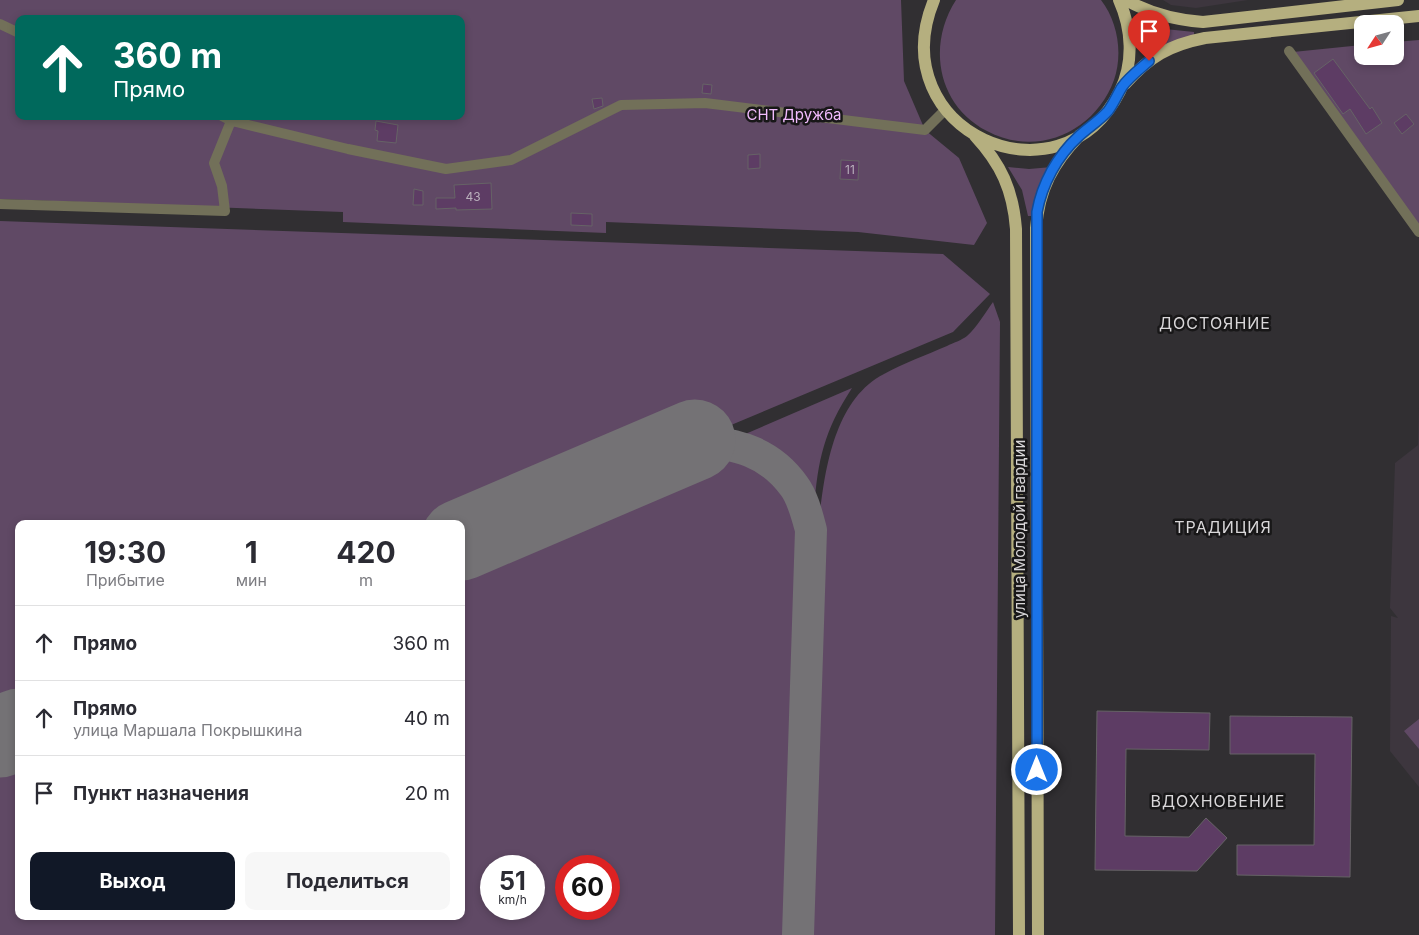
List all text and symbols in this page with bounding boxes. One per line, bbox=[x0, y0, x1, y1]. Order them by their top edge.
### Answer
pin bbox=[1128, 10, 1170, 61]
north arrow bbox=[1354, 15, 1404, 65]
map controls bbox=[1354, 15, 1404, 65]
icon: arrive bbox=[1135, 17, 1163, 45]
text: 360 m bbox=[113, 34, 222, 76]
icon: ahead bbox=[30, 35, 95, 100]
text: Прямо bbox=[113, 76, 185, 102]
park label: СНТ Дружба bbox=[746, 105, 842, 124]
house number: 11 bbox=[845, 162, 855, 177]
house number: 43 bbox=[465, 189, 481, 204]
district label: ДОСТОЯНИЕ bbox=[1159, 313, 1271, 333]
street label: улица Молодой гвардии bbox=[1010, 440, 1029, 618]
district label: ТРАДИЦИЯ bbox=[1174, 517, 1272, 537]
text: 19:30 bbox=[84, 534, 166, 570]
text: 1 bbox=[245, 534, 258, 570]
text: 420 bbox=[336, 534, 396, 570]
text: Прибытие bbox=[86, 570, 165, 590]
text: мин bbox=[236, 570, 267, 590]
text: m bbox=[359, 570, 373, 590]
icon: ahead bbox=[30, 629, 58, 657]
text: Прямо bbox=[73, 632, 137, 655]
text: 360 m bbox=[393, 632, 450, 655]
text: Прямо bbox=[73, 697, 137, 720]
icon: ahead bbox=[30, 704, 58, 732]
text: 40 m bbox=[404, 707, 450, 730]
text: улица Маршала Покрышкина bbox=[73, 720, 303, 740]
position arrow bbox=[1010, 743, 1062, 795]
icon: arrive bbox=[30, 779, 58, 807]
text: Пункт назначения bbox=[73, 782, 249, 805]
text: 20 m bbox=[404, 782, 450, 805]
district label: ВДОХНОВЕНИЕ bbox=[1151, 791, 1285, 811]
button: Выход bbox=[30, 852, 235, 910]
button: Поделиться bbox=[245, 852, 450, 910]
speed limit sign: 60 bbox=[555, 855, 620, 920]
text: 51 bbox=[499, 866, 526, 896]
text: km/h bbox=[498, 892, 527, 907]

